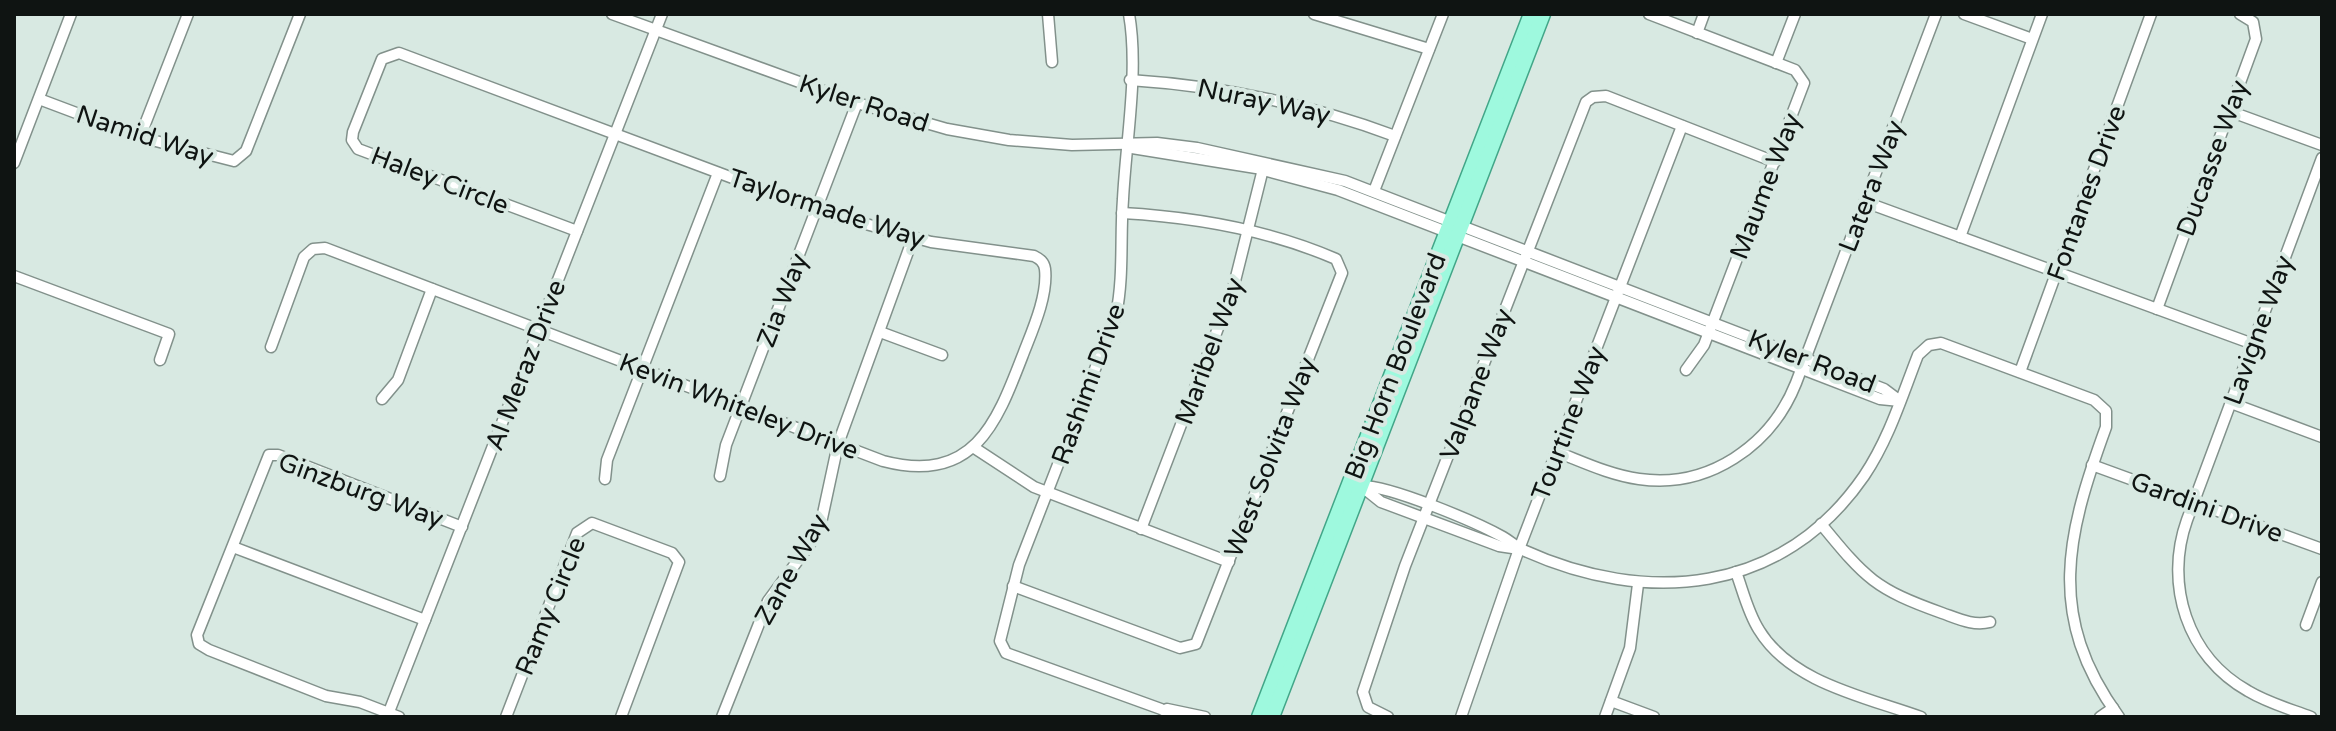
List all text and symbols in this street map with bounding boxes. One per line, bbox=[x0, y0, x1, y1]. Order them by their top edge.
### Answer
street label: Kyler Road bbox=[795, 68, 933, 139]
street label: Nuray Way bbox=[1195, 72, 1333, 131]
street label: Ducasse Way bbox=[2170, 76, 2255, 240]
street label: Namid Way bbox=[72, 99, 217, 172]
street label: Fontanes Drive bbox=[2040, 101, 2133, 285]
street label: Maume Way bbox=[1723, 109, 1808, 264]
street label: Latera Way bbox=[1832, 116, 1911, 256]
street label: Haley Circle bbox=[366, 140, 513, 221]
street label: Taylormade Way bbox=[725, 162, 929, 255]
street label: Zia Way bbox=[750, 249, 815, 351]
street label: Big Horn Boulevard bbox=[1338, 249, 1453, 484]
street label: Lavigne Way bbox=[2217, 251, 2300, 409]
street label: Maribel Way bbox=[1169, 273, 1250, 429]
street label: Al Meraz Drive bbox=[479, 275, 572, 455]
street label: Rashimi Drive bbox=[1045, 299, 1132, 469]
street label: Valpane Way bbox=[1433, 304, 1520, 464]
street label: Kyler Road bbox=[1743, 323, 1880, 400]
street label: Tourtine Way bbox=[1525, 341, 1612, 505]
street label: Kevin Whiteley Drive bbox=[615, 347, 863, 466]
street label: West Solvita Way bbox=[1218, 352, 1323, 562]
street label: Ginzburg Way bbox=[274, 446, 448, 535]
street label: Gardini Drive bbox=[2126, 466, 2287, 549]
street label: Zane Way bbox=[748, 508, 835, 630]
street label: Ramy Circle bbox=[509, 532, 592, 680]

